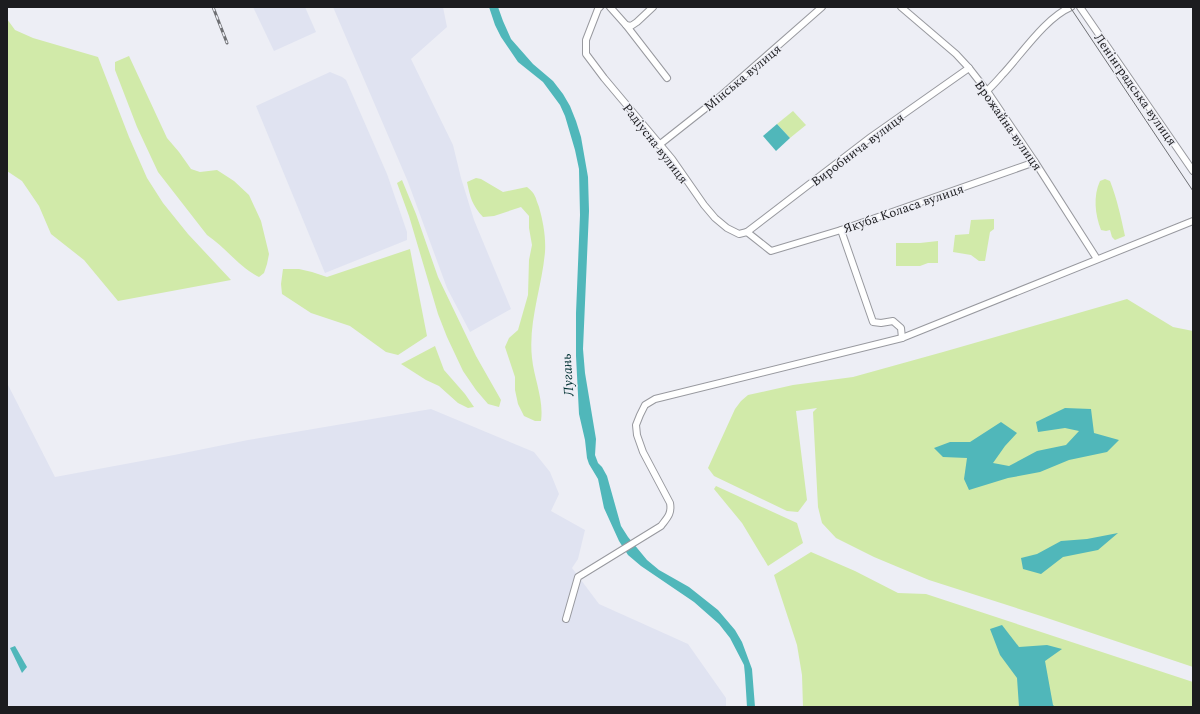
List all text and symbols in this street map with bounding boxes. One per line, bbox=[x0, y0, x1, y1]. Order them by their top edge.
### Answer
street label: Ленінградська вулиця bbox=[1089, 29, 1182, 150]
street label: Мінська вулиця bbox=[699, 39, 786, 116]
street label: Врожайна вулиця bbox=[969, 76, 1047, 175]
street label: Радіусна вулиця bbox=[617, 99, 693, 188]
street label: Виробнича вулиця bbox=[807, 108, 909, 192]
street label: Якуба Коласа вулиця bbox=[840, 179, 967, 239]
water label: Лугань bbox=[556, 353, 580, 398]

